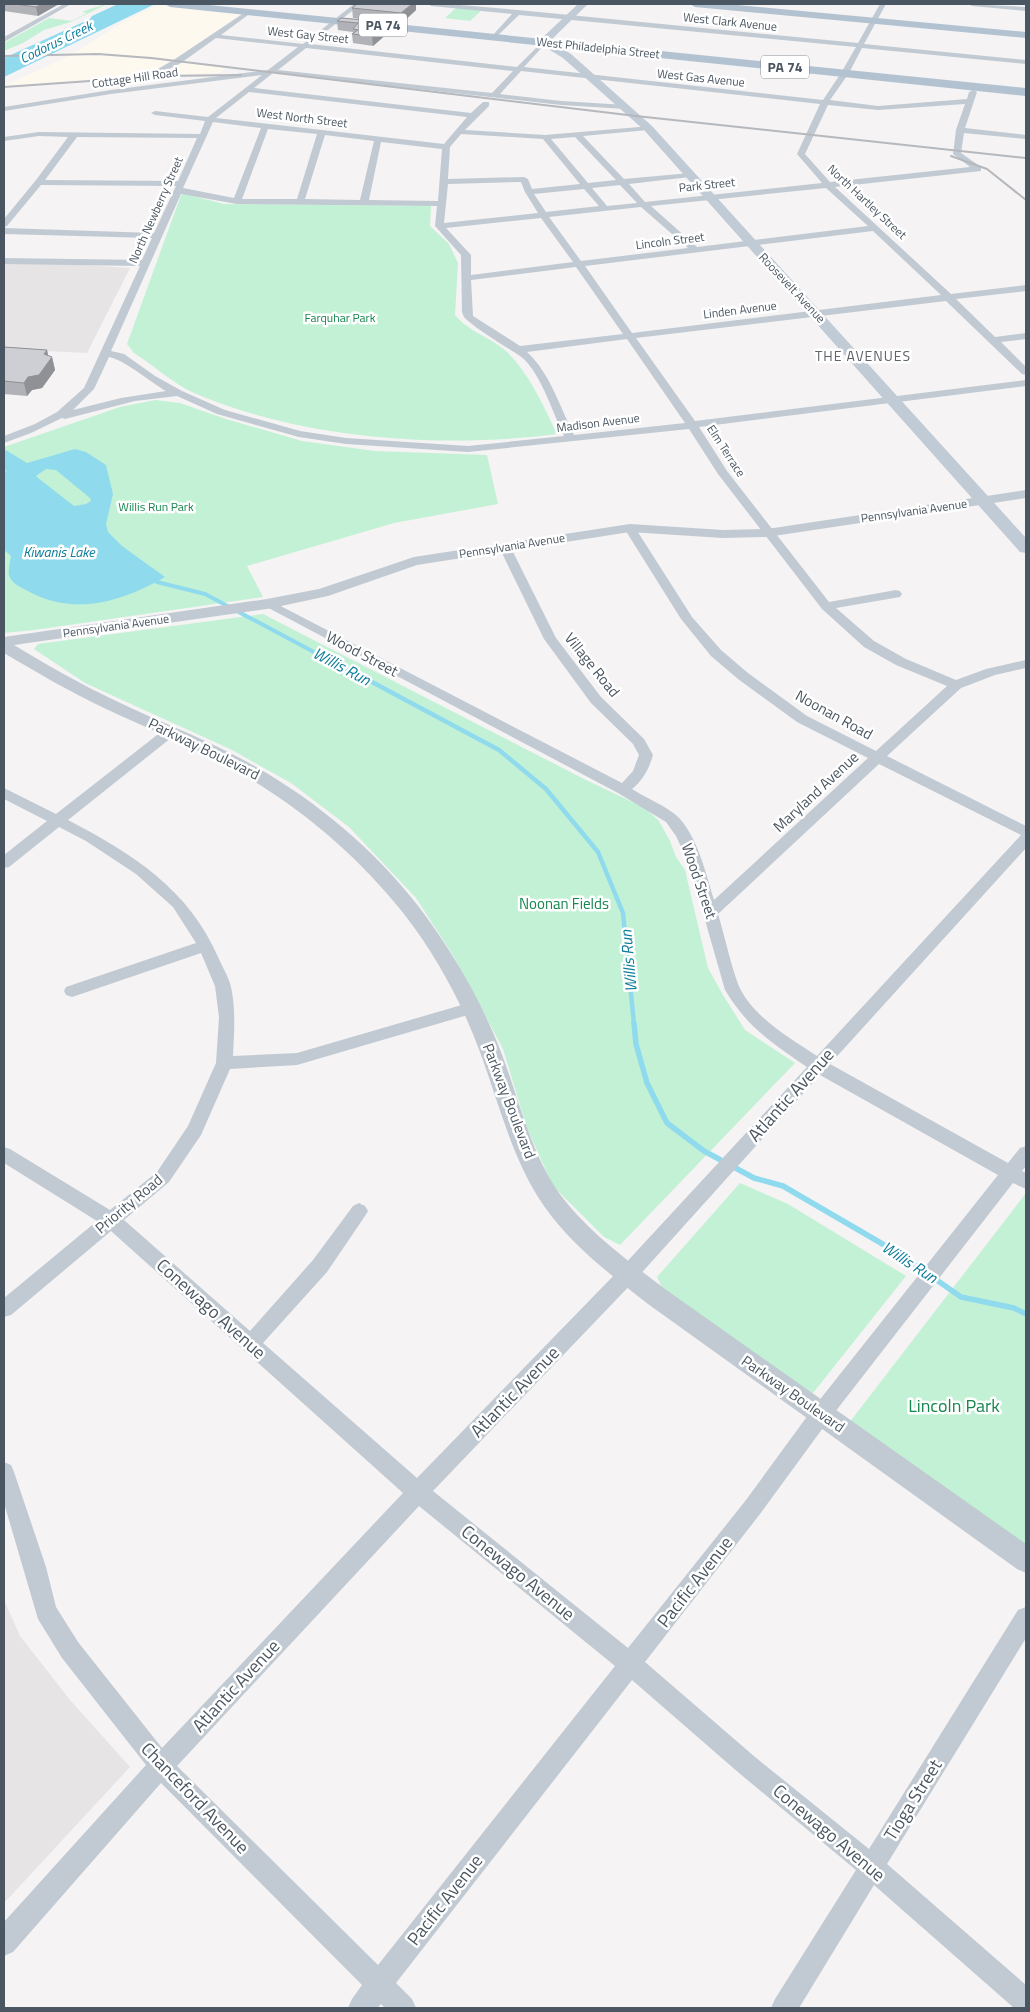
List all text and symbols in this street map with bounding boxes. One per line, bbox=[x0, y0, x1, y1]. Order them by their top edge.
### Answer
street label: West Clark Avenue bbox=[682, 7, 778, 36]
water label: Codorus Creek bbox=[16, 14, 97, 68]
road number: PA 74 bbox=[359, 14, 407, 36]
street label: West Gay Street bbox=[266, 21, 350, 48]
street label: West Philadelphia Street bbox=[535, 32, 661, 64]
road number: PA 74 bbox=[761, 56, 809, 78]
street label: Cottage Hill Road bbox=[91, 62, 179, 93]
street label: West Gas Avenue bbox=[656, 63, 746, 92]
street label: West North Street bbox=[255, 102, 349, 133]
street label: North Newberry Street bbox=[123, 153, 188, 266]
street label: North Hartley Street bbox=[823, 160, 912, 244]
street label: Park Street bbox=[678, 172, 737, 197]
street label: Lincoln Street bbox=[634, 227, 706, 254]
street label: Roosevelt Avenue bbox=[755, 248, 830, 327]
street label: Linden Avenue bbox=[702, 296, 778, 323]
park label: Farquhar Park bbox=[305, 308, 376, 327]
district label: THE AVENUES bbox=[815, 345, 911, 366]
street label: Madison Avenue bbox=[555, 408, 641, 437]
street label: Elm Terrace bbox=[702, 421, 750, 481]
street label: Pennsylvania Avenue bbox=[860, 494, 968, 527]
park label: Willis Run Park bbox=[118, 497, 194, 516]
street label: Pennsylvania Avenue bbox=[458, 528, 566, 563]
water label: Kiwanis Lake bbox=[23, 541, 96, 562]
street label: Pennsylvania Avenue bbox=[62, 609, 170, 642]
street label: Wood Street bbox=[322, 625, 403, 683]
street label: Village Road bbox=[559, 627, 626, 702]
water label: Willis Run bbox=[309, 641, 376, 692]
street label: Noonan Road bbox=[791, 684, 877, 745]
street label: Parkway Boulevard bbox=[145, 712, 264, 786]
street label: Maryland Avenue bbox=[768, 746, 864, 837]
street label: Wood Street bbox=[676, 840, 723, 922]
park label: Noonan Fields bbox=[519, 892, 609, 915]
water label: Willis Run bbox=[613, 928, 643, 993]
street label: Parkway Boulevard bbox=[477, 1040, 542, 1162]
street label: Atlantic Avenue bbox=[741, 1042, 840, 1148]
street label: Priority Road bbox=[90, 1168, 168, 1239]
water label: Willis Run bbox=[877, 1235, 943, 1290]
street label: Conewago Avenue bbox=[150, 1252, 272, 1365]
street label: Atlantic Avenue bbox=[464, 1340, 565, 1443]
street label: Parkway Boulevard bbox=[737, 1349, 850, 1438]
park label: Lincoln Park bbox=[908, 1392, 1000, 1419]
street label: Conewago Avenue bbox=[456, 1518, 581, 1627]
street label: Pacific Avenue bbox=[650, 1530, 739, 1633]
street label: Atlantic Avenue bbox=[186, 1633, 286, 1738]
street label: Chanceford Avenue bbox=[135, 1736, 256, 1860]
street label: Tioga Street bbox=[877, 1753, 949, 1846]
street label: Conewago Avenue bbox=[767, 1777, 891, 1888]
street label: Pacific Avenue bbox=[400, 1848, 489, 1951]

